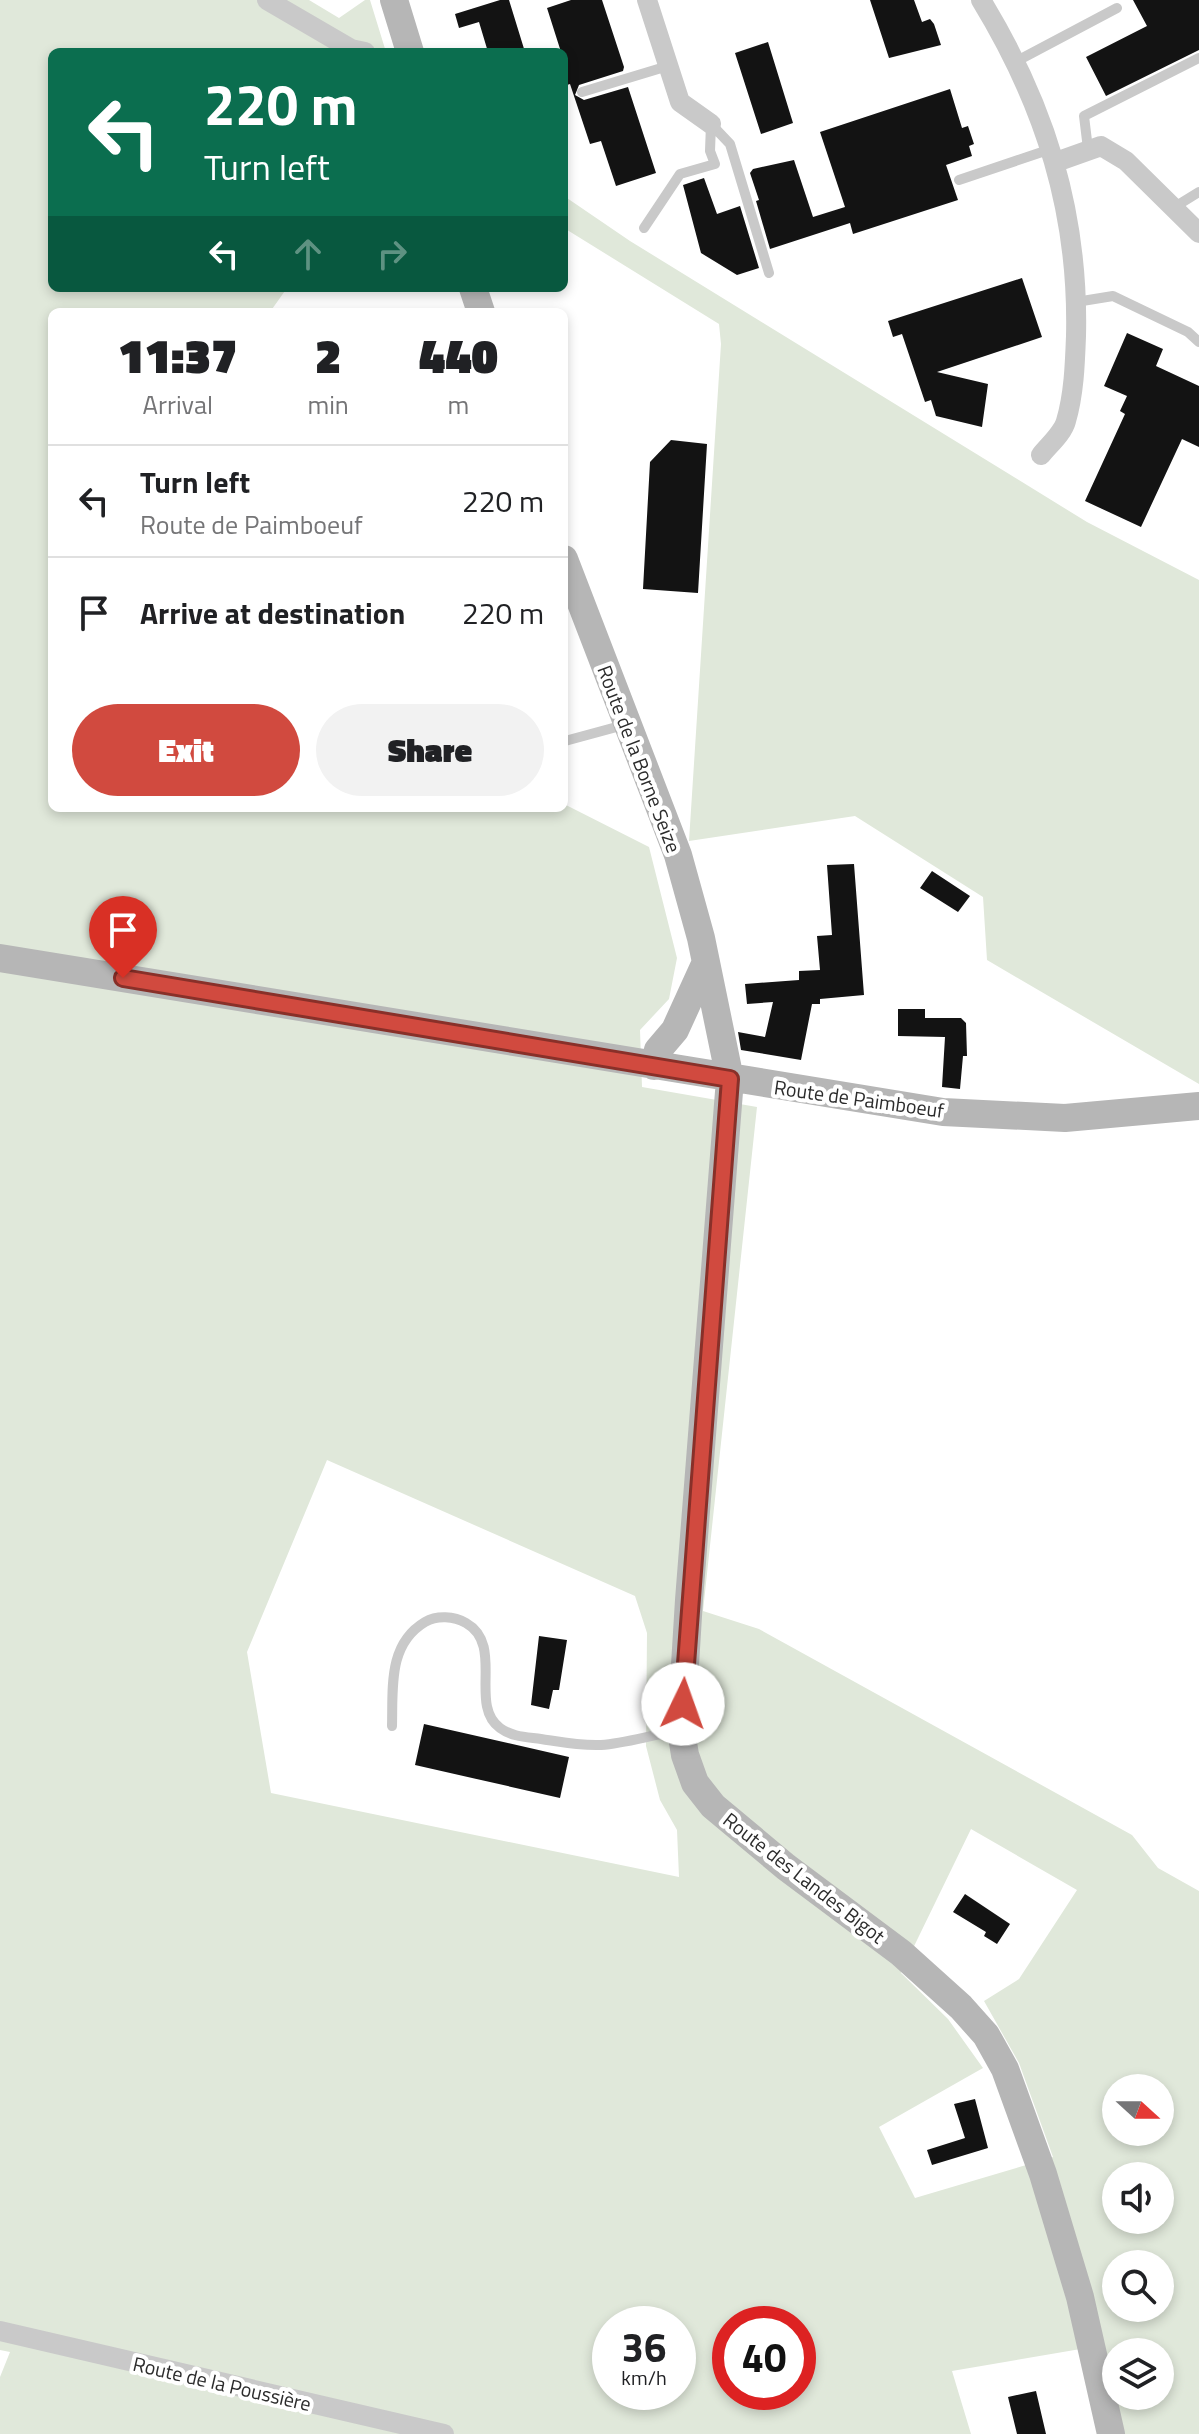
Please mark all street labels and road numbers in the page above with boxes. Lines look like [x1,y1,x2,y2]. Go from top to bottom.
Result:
street label: Route de la Borne Seize [589,661,689,857]
street label: Route de Paimboeuf [772,1071,946,1126]
street label: Route des Landes Bigot [717,1804,892,1951]
street label: Route de la Poussière [130,2348,314,2419]

